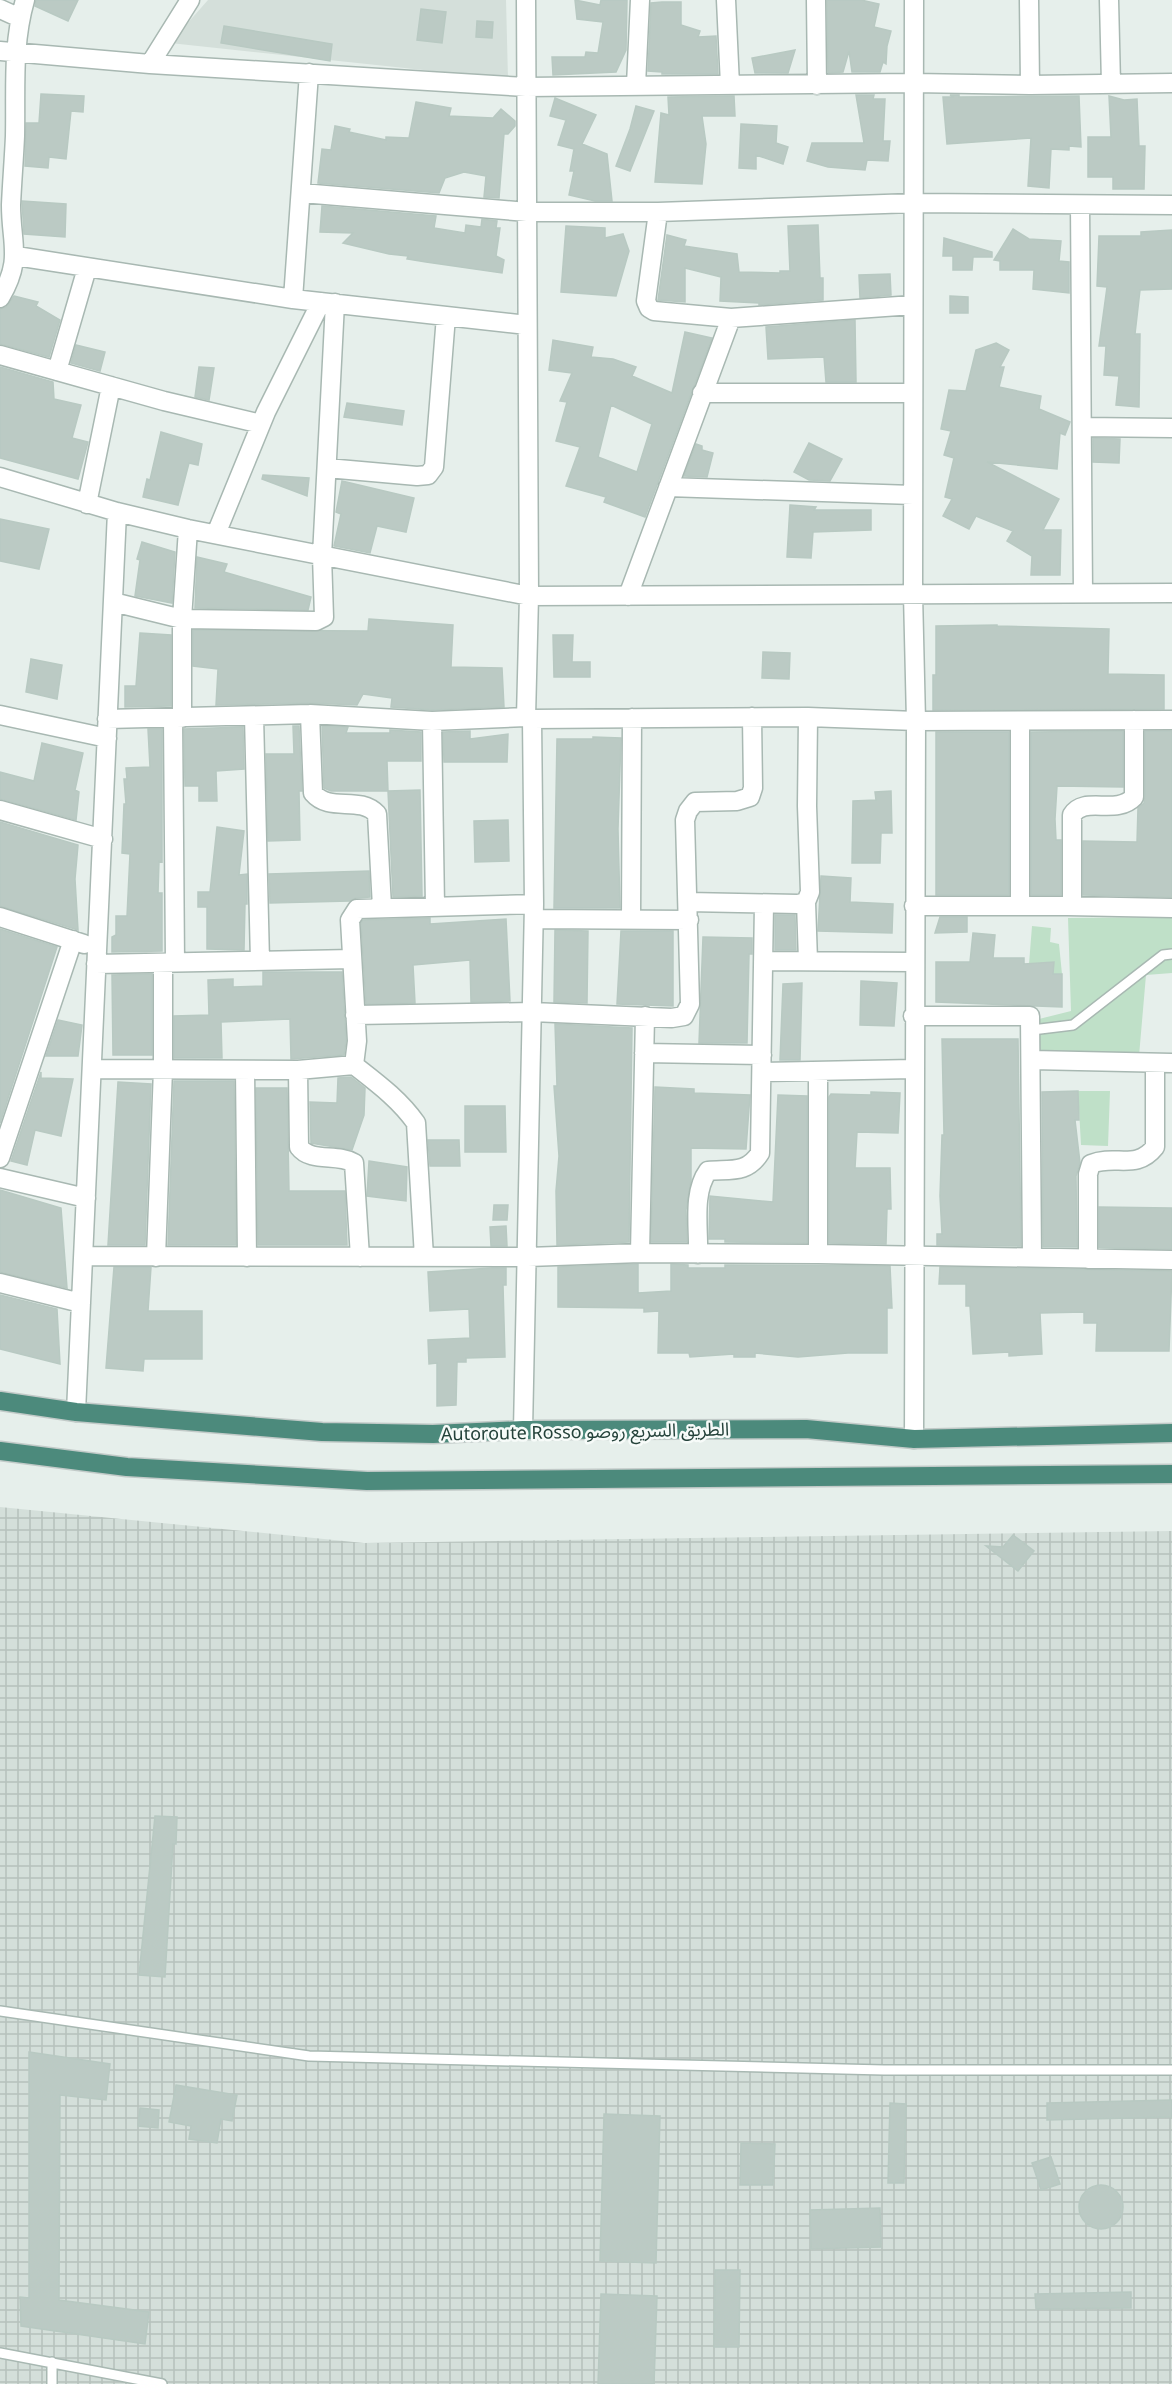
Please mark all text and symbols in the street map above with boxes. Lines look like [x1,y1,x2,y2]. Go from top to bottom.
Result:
street label: Autoroute Rosso الطريق السريع روصو [441,1416,729,1449]

